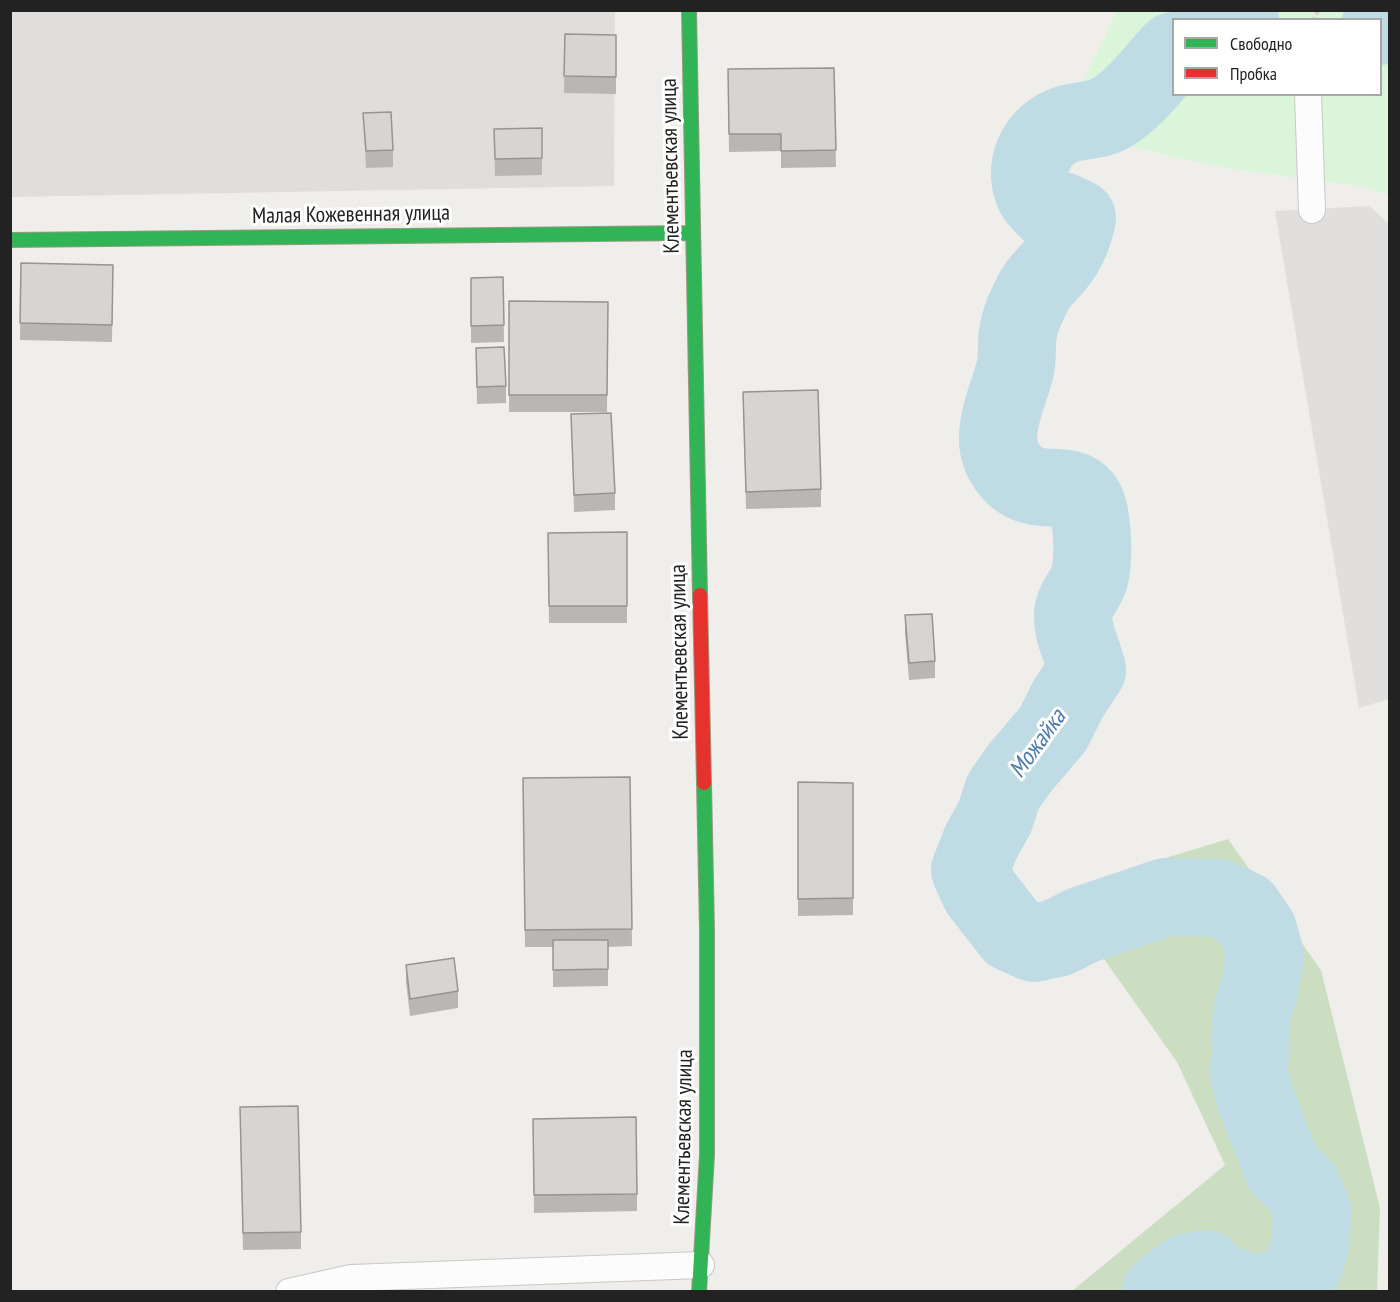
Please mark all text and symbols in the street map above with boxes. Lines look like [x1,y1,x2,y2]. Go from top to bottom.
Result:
legend [1172,18,1382,96]
text: Свободно [1230,32,1292,55]
text: Пробка [1230,62,1277,85]
street label: Клементьевская улица [656,78,686,254]
street label: Малая Кожевенная улица [252,200,450,230]
street label: Клементьевская улица [665,564,695,740]
water label: Можайка [1004,704,1072,784]
street label: Клементьевская улица [669,1049,699,1225]

